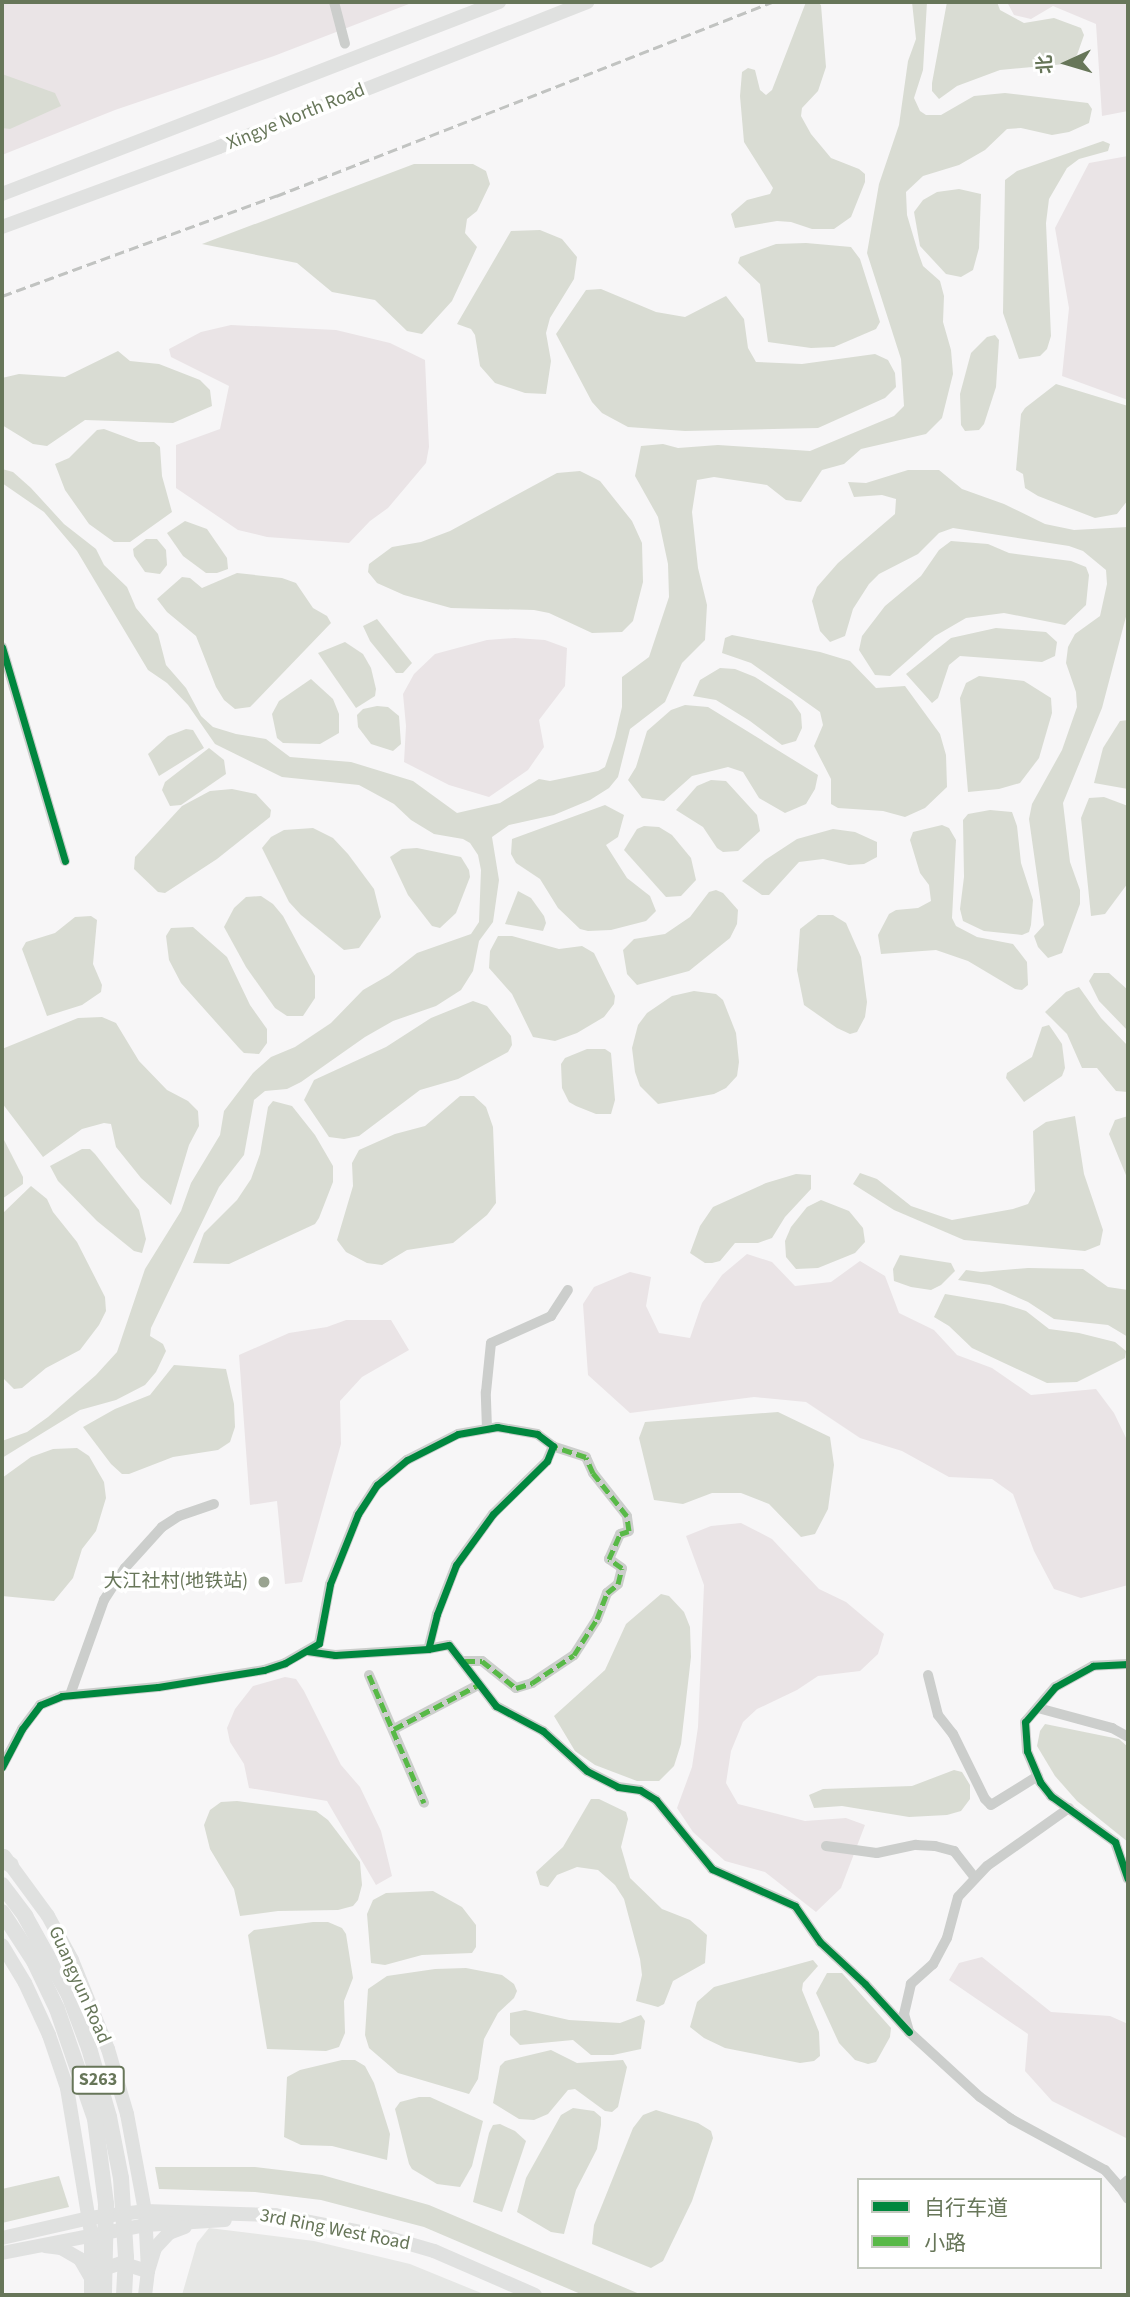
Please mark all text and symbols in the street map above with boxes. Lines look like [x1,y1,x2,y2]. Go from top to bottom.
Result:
north arrow [1032,28,1102,98]
text: 北 [1031,54,1060,75]
street label: Xingye North Road [223,79,369,155]
place label: 大江社村(地铁站) [103,1571,248,1593]
marker: 大江社村(地铁站) [254,1572,274,1592]
street label: Guangyun Road [43,1923,115,2047]
road number: S263 [70,2066,126,2094]
legend [857,2178,1102,2269]
text: 自行车道 [924,2193,1008,2223]
street label: 3rd Ring West Road [258,2204,412,2256]
text: 小路 [924,2228,966,2258]

